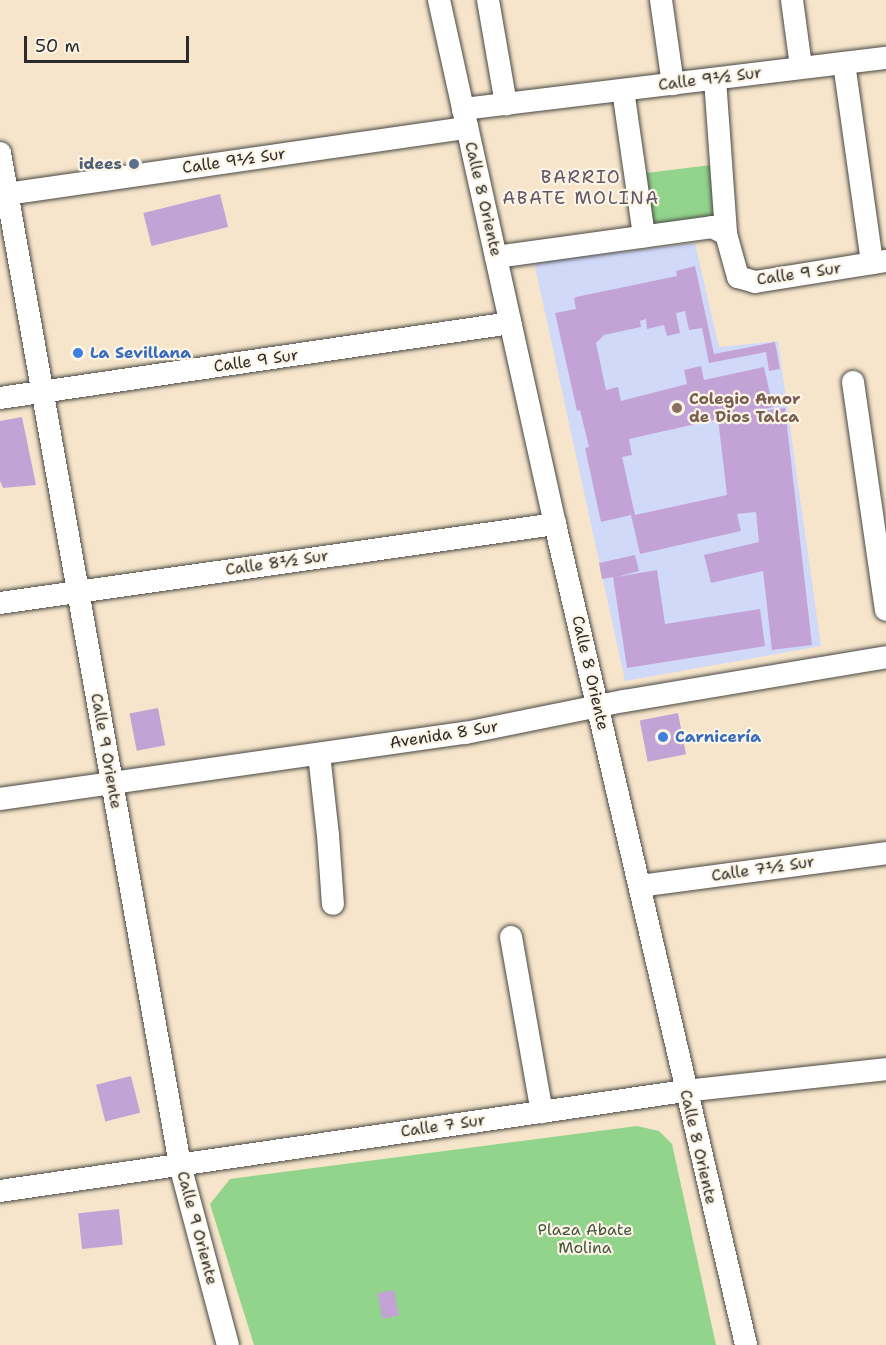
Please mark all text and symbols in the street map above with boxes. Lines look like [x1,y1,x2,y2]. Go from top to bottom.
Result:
scale bar [27,24,192,62]
text: 50 m [35,34,80,58]
street label: Calle 9½ Sur [657,63,763,95]
street label: Calle 8 Oriente [460,140,506,258]
street label: Calle 9½ Sur [181,144,287,178]
place label: idees [79,154,122,174]
marker: idees [127,157,141,171]
district label: BARRIO ABATE MOLINA [502,167,660,210]
street label: Calle 9 Sur [755,259,843,289]
place label: La Sevillana [90,343,191,363]
marker: La Sevillana [71,346,85,360]
street label: Calle 9 Sur [212,346,300,376]
place label: Colegio Amor de Dios Talca [689,389,801,427]
marker: Colegio Amor de Dios Talca [670,401,684,415]
street label: Calle 8½ Sur [224,546,330,580]
street label: Calle 8 Oriente [567,614,613,732]
street label: Calle 9 Oriente [86,692,126,810]
street label: Avenida 8 Sur [388,717,500,753]
place label: Carnicería [675,727,761,747]
marker: Carnicería [656,730,670,744]
street label: Calle 7½ Sur [710,852,816,886]
street label: Calle 8 Oriente [675,1088,721,1206]
street label: Calle 7 Sur [399,1111,487,1141]
street label: Calle 9 Oriente [173,1169,221,1287]
park label: Plaza Abate Molina [538,1220,632,1258]

